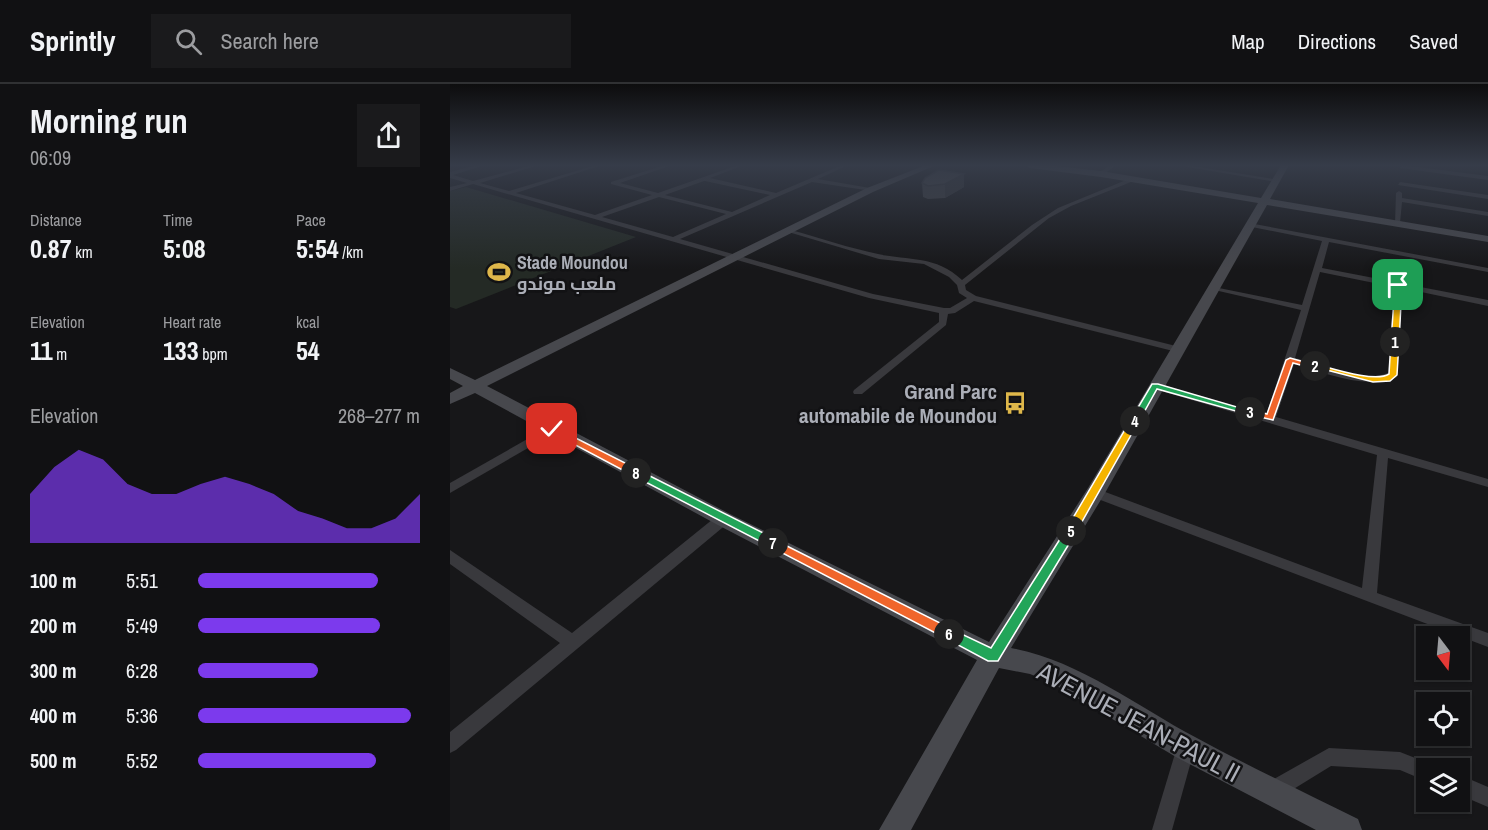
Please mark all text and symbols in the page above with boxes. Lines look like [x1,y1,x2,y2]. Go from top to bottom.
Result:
search box [151,14,571,68]
text: Sprintly [30,22,115,60]
icon: search [172,25,205,58]
text: Search here [220,26,319,56]
text: Map [1231,27,1265,56]
text: Directions [1298,27,1376,56]
text: Saved [1409,27,1458,56]
text: Morning run [30,99,188,143]
button: share [357,104,420,167]
text: 06:09 [30,144,71,171]
text: Distance [30,209,82,231]
text: Time [163,209,193,231]
text: Pace [296,209,326,231]
text: 0.87 [30,231,72,266]
text: 5:08 [163,231,206,266]
text: 5:54 [296,231,339,266]
text: km [72,241,93,263]
text: /km [339,241,363,263]
place label: Stade Moundou ملعب موندو [517,250,628,296]
sports icon: Stade Moundou ملعب موندو [486,259,512,285]
pin [1372,259,1423,310]
icon: arrive [1381,268,1414,301]
text: Elevation [30,311,85,333]
text: Heart rate [163,311,221,333]
text: kcal [296,311,319,333]
pin: 1 [1380,327,1410,357]
text: 1 [1391,331,1399,353]
text: 11 [30,333,53,368]
text: 133 [163,333,199,368]
text: 54 [296,333,320,368]
text: m [53,343,67,365]
text: bpm [199,343,228,365]
pin: 2 [1300,351,1330,381]
text: 2 [1311,355,1319,377]
place label: Grand Parc automabile de Moundou [799,377,997,430]
bus stop icon: Grand Parc automabile de Moundou [1002,390,1028,416]
pin: 3 [1235,397,1265,427]
text: 3 [1246,401,1254,423]
text: Elevation [30,402,98,429]
text: 268–277 m [338,402,420,429]
pin [526,403,577,454]
pin: 4 [1120,406,1150,436]
text: 4 [1131,410,1139,432]
icon: check [535,412,568,445]
pin: 8 [621,458,651,488]
text: 8 [632,462,640,484]
pin: 5 [1056,516,1086,546]
text: 5 [1067,520,1075,542]
pin: 7 [758,528,788,558]
text: 7 [769,532,777,554]
text: 100 m [30,567,77,594]
text: 5:51 [126,567,158,594]
text: 200 m [30,612,77,639]
text: 5:49 [126,612,158,639]
pin: 6 [934,619,964,649]
text: 6 [945,623,953,645]
north arrow [1416,626,1470,680]
map controls [1416,626,1470,812]
street label: AVENUE JEAN-PAUL II [1031,653,1246,790]
text: 300 m [30,657,77,684]
text: 6:28 [126,657,158,684]
button: locate [1416,692,1470,746]
text: 400 m [30,702,77,729]
text: 5:36 [126,702,158,729]
text: 500 m [30,747,77,774]
text: 5:52 [126,747,158,774]
button: layers [1416,758,1470,812]

